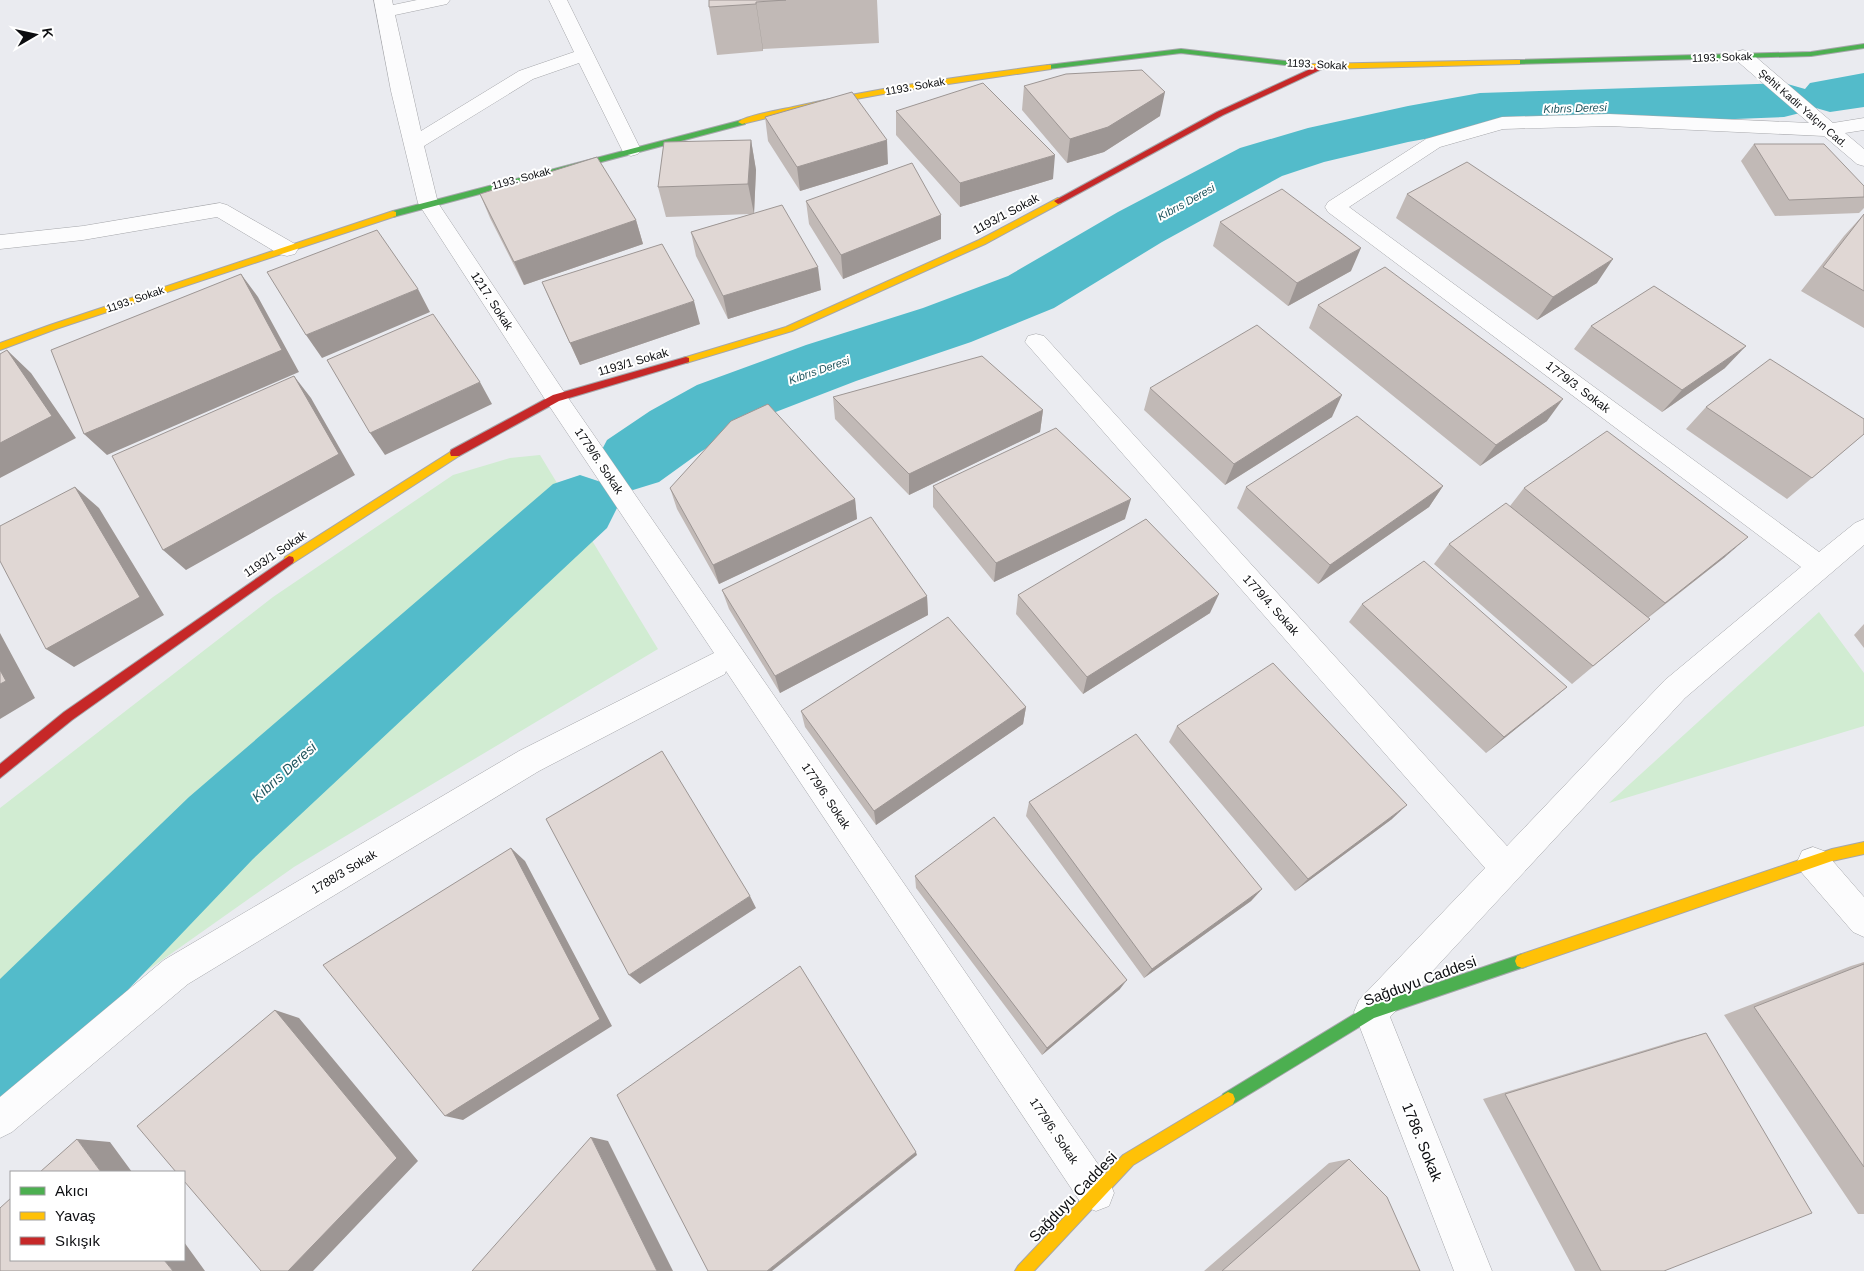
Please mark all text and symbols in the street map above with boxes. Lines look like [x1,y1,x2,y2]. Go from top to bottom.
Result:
north arrow [10,10,60,60]
text: K [39,27,57,39]
street label: 1193. Sokak [1692,50,1753,64]
street label: 1193. Sokak [1287,56,1348,72]
street label: Şehit Kadir Yalçın Cad. [1757,66,1849,150]
street label: 1193. Sokak [884,75,946,97]
water label: Kıbrıs Deresi [1543,101,1608,115]
street label: 1193. Sokak [490,164,552,192]
water label: Kıbrıs Deresi [1155,181,1217,223]
street label: 1193/1 Sokak [971,190,1042,237]
street label: 1217. Sokak [468,269,517,334]
street label: 1193. Sokak [105,283,166,314]
street label: 1193/1 Sokak [596,345,671,379]
water label: Kıbrıs Deresi [787,354,852,386]
street label: 1779/3. Sokak [1543,358,1614,416]
street label: 1779/6. Sokak [572,425,627,498]
street label: 1193/1 Sokak [241,527,310,580]
street label: 1779/4. Sokak [1240,572,1303,639]
water label: Kıbrıs Deresi [249,738,320,805]
street label: 1779/6. Sokak [799,760,854,833]
street label: 1788/3 Sokak [309,847,380,897]
street label: Sağduyu Caddesi [1361,952,1478,1009]
street label: 1779/6. Sokak [1027,1095,1082,1168]
street label: 1786. Sokak [1399,1100,1446,1184]
street label: Sağduyu Caddesi [1025,1148,1120,1245]
legend [10,1171,185,1261]
text: Akıcı [55,1182,88,1199]
text: Yavaş [55,1207,96,1224]
text: Sıkışık [55,1232,101,1249]

